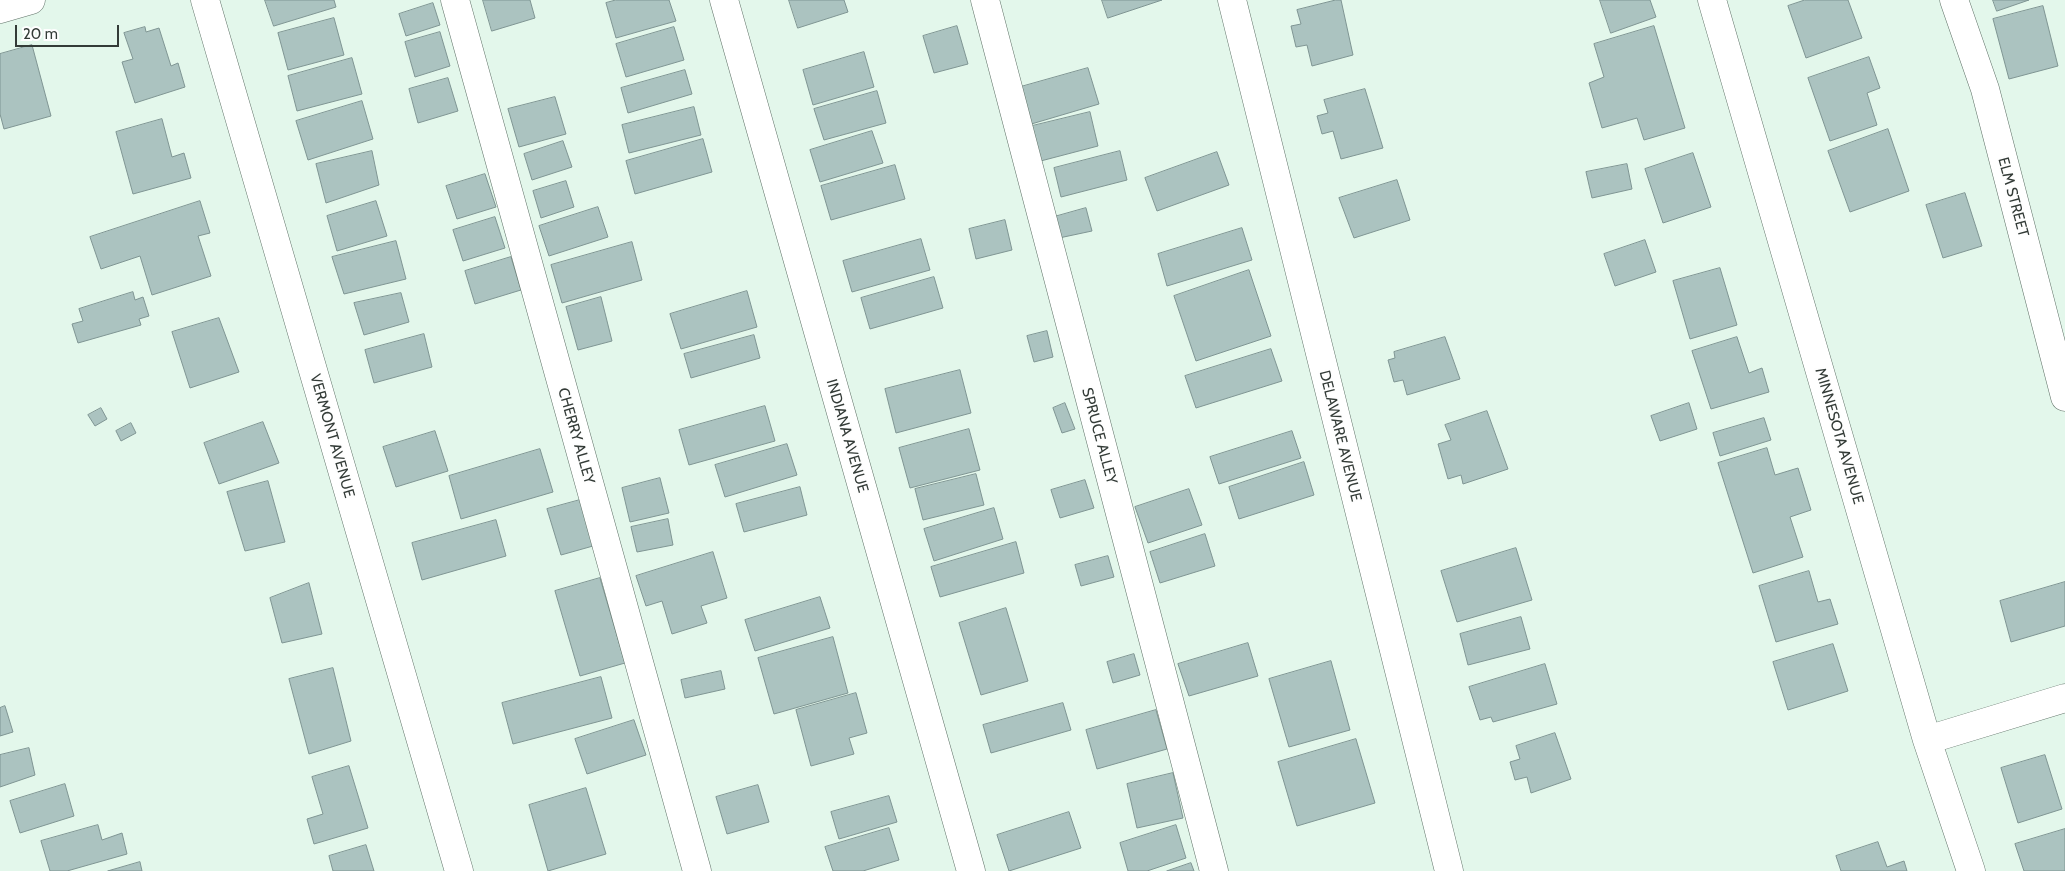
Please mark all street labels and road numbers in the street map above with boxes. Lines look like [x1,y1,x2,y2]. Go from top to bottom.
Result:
street label: ELM STREET [1994,155,2032,239]
street label: MINNESOTA AVENUE [1811,366,1867,506]
street label: DELAWARE AVENUE [1315,368,1365,504]
street label: VERMONT AVENUE [306,372,358,500]
street label: INDIANA AVENUE [822,377,872,495]
street label: CHERRY ALLEY [554,386,598,486]
street label: SPRUCE ALLEY [1077,386,1121,486]

